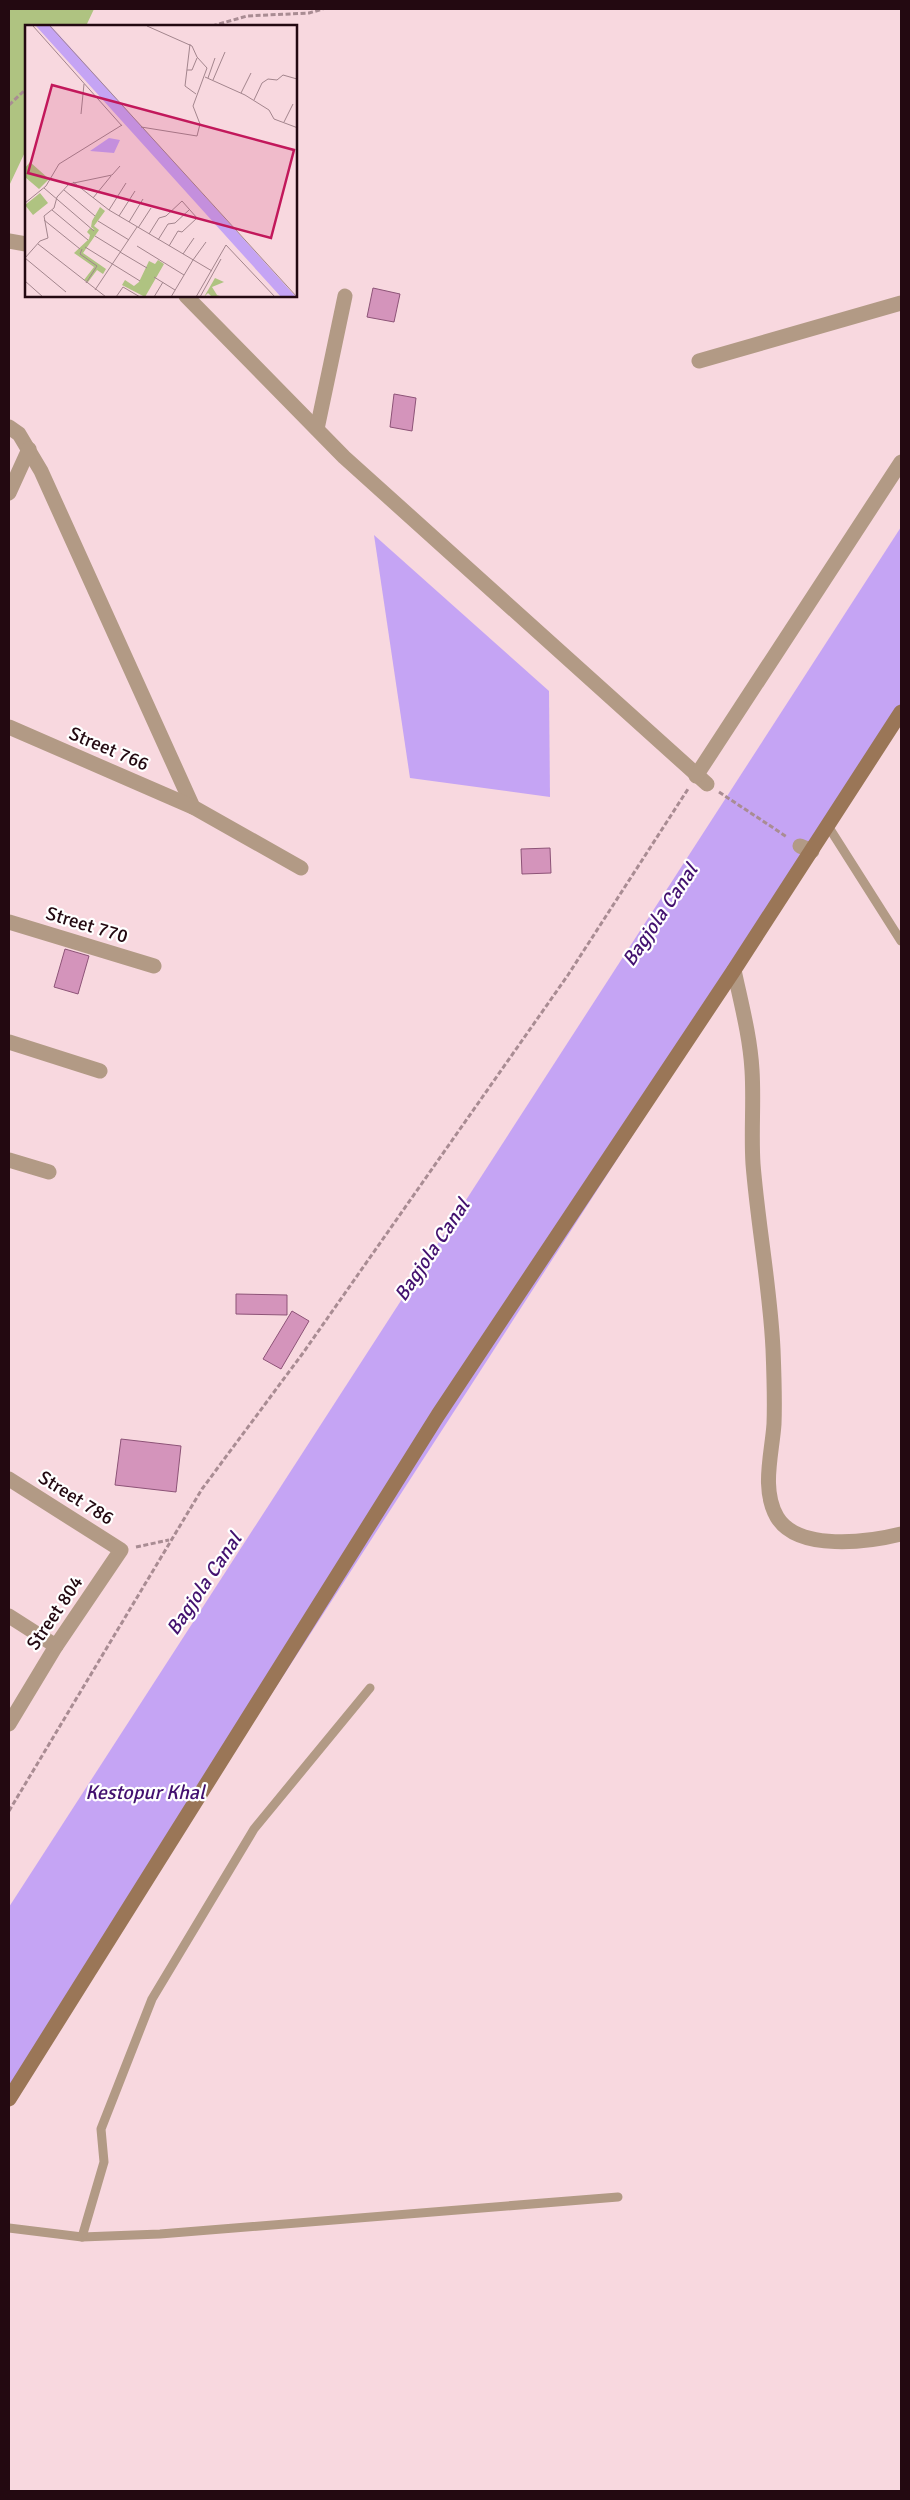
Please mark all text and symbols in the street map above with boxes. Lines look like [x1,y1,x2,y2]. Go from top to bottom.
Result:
inset map [25,25,298,298]
street label: Street 766 [65,721,153,777]
water label: Bagjola Canal [617,857,705,971]
street label: Street 770 [43,901,131,949]
water label: Bagjola Canal [389,1192,477,1306]
street label: Street 786 [34,1465,118,1531]
water label: Bagjola Canal [161,1526,249,1640]
street label: Street 804 [21,1571,89,1655]
water label: Kestopur Khal [85,1780,207,1805]

